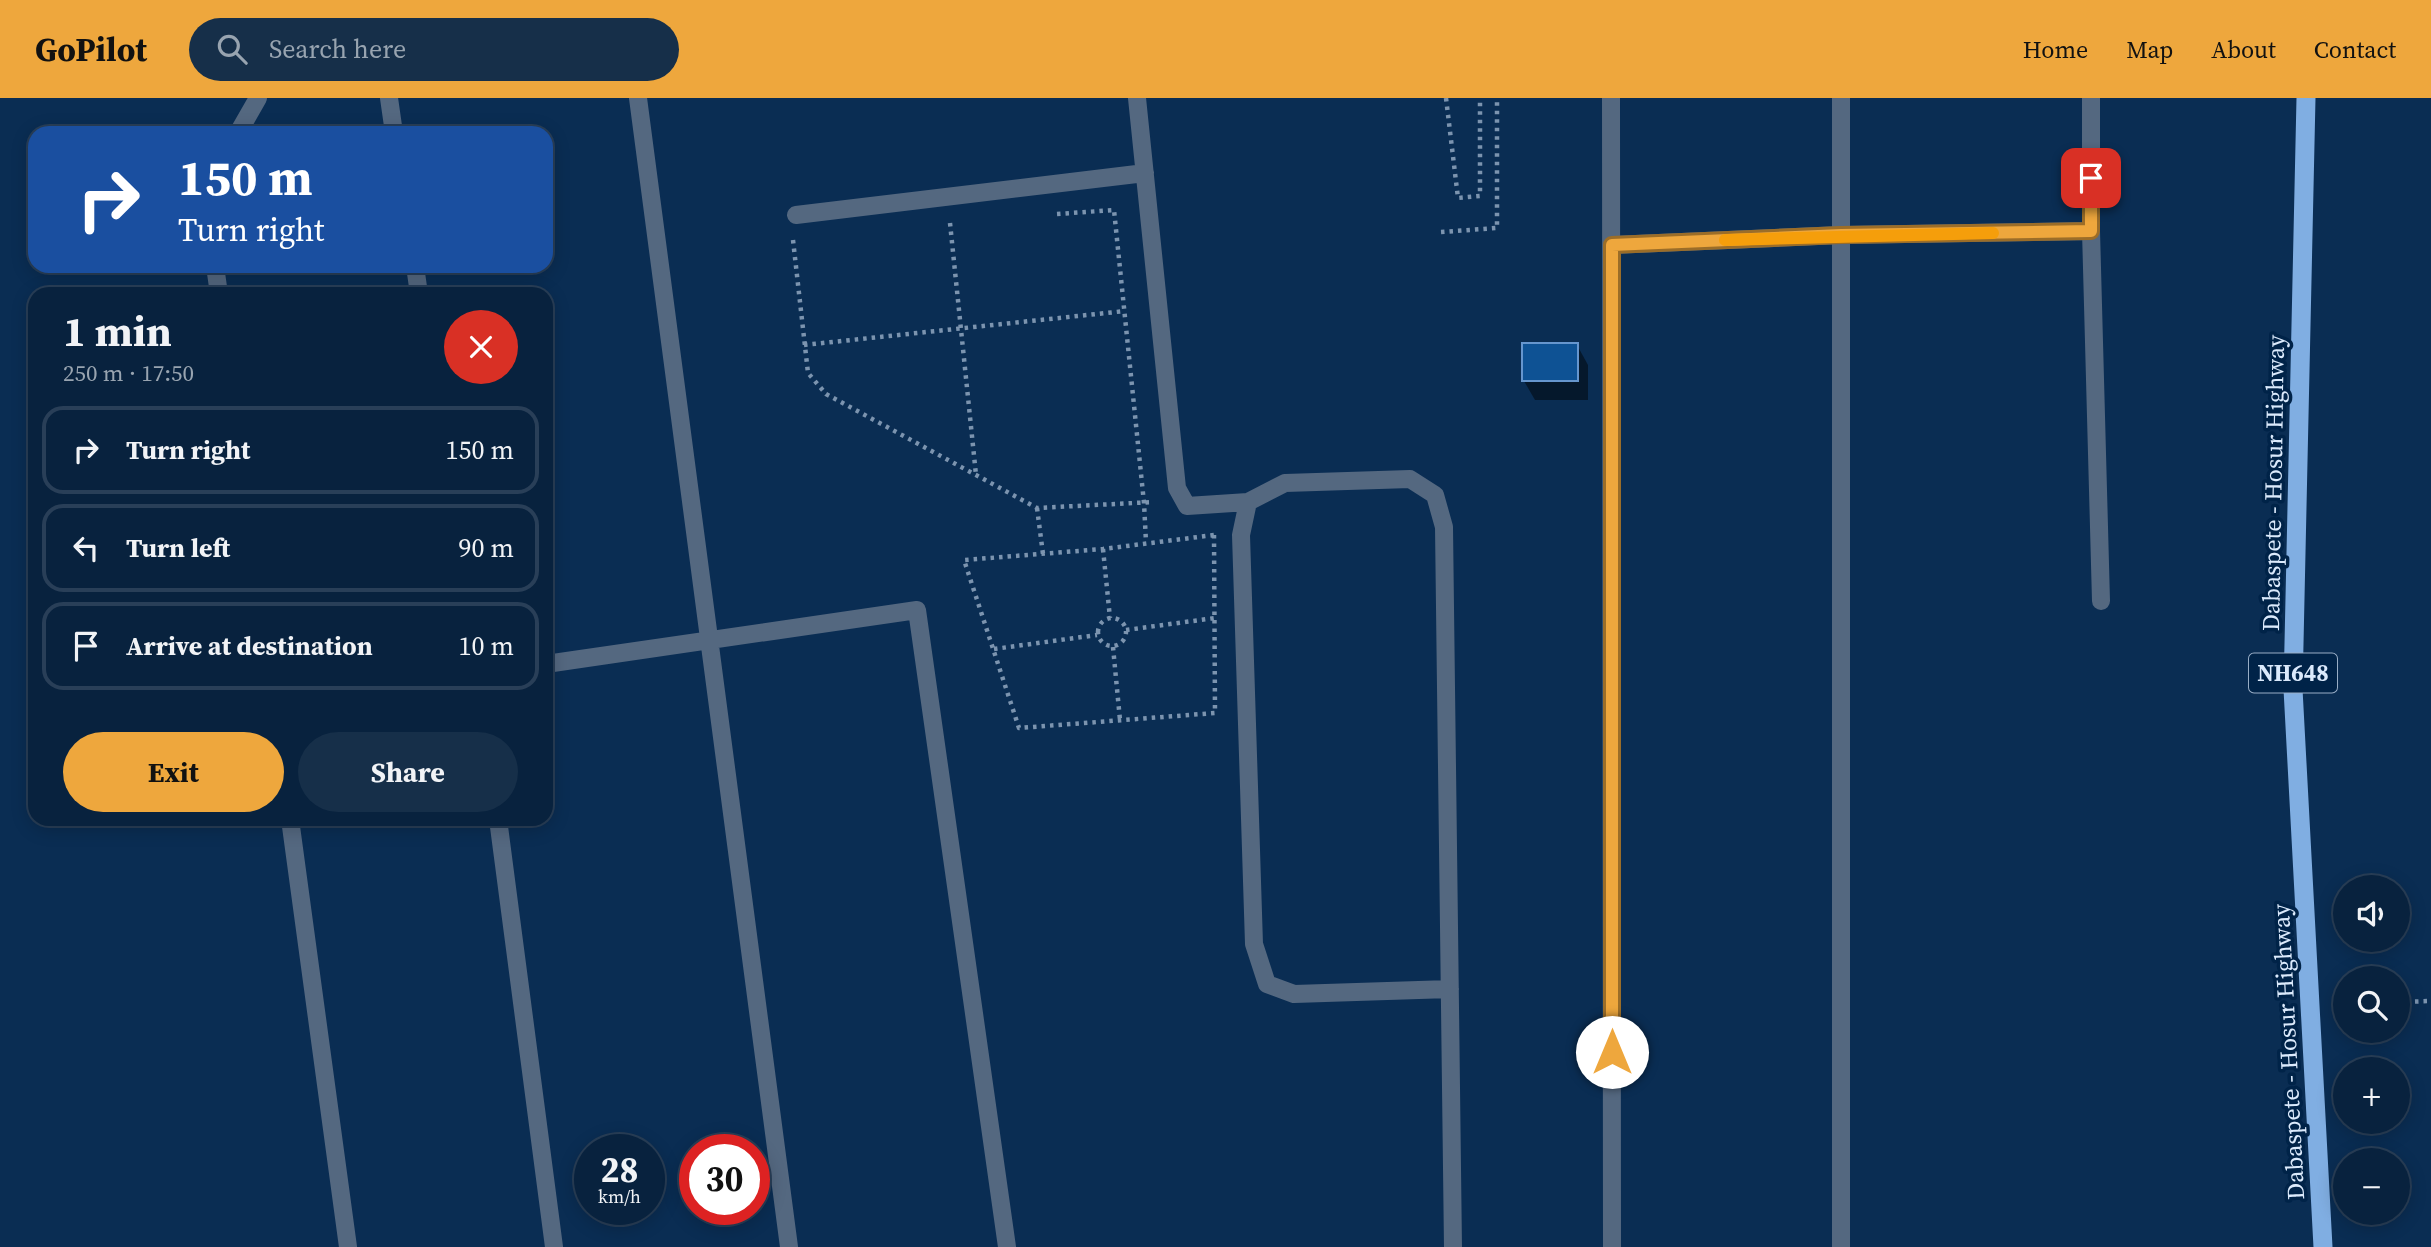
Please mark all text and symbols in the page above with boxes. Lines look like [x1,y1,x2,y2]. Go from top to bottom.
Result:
search box [189,18,679,81]
text: GoPilot [35,27,147,72]
icon: search [213,30,251,68]
text: Search here [269,31,406,67]
text: Home [2023,33,2088,66]
text: Map [2126,33,2173,66]
text: About [2211,33,2276,66]
text: Contact [2314,33,2396,66]
text: 150 m [178,144,313,211]
pin [2061,148,2121,208]
icon: right [63,154,154,245]
icon: arrive [2072,159,2110,197]
text: Turn right [178,208,324,252]
text: 1 min [63,302,172,360]
button: close [444,310,518,384]
street label: Dabaspete - Hosur Highway [2254,334,2292,631]
text: 250 m · 17:50 [63,357,194,389]
icon: right [67,431,105,469]
text: Turn right [126,432,250,468]
text: 150 m [446,432,514,468]
icon: left [67,529,105,567]
text: Turn left [126,530,230,566]
text: 90 m [459,530,514,566]
icon: arrive [67,627,105,665]
text: Arrive at destination [126,628,373,664]
text: 10 m [459,628,514,664]
road number: NH648 [2249,653,2337,692]
button: Exit [63,732,284,812]
button: Share [298,732,518,812]
map controls [2333,875,2410,1225]
button: sound [2333,875,2410,952]
street label: Dabaspete - Hosur Highway [2264,902,2312,1201]
button: search [2333,966,2410,1043]
position arrow [1575,1015,1649,1089]
button: + [2333,1057,2410,1134]
speed limit sign: 30 [679,1134,770,1225]
text: 28 [601,1146,638,1194]
button: − [2333,1148,2410,1225]
text: km/h [598,1184,641,1209]

